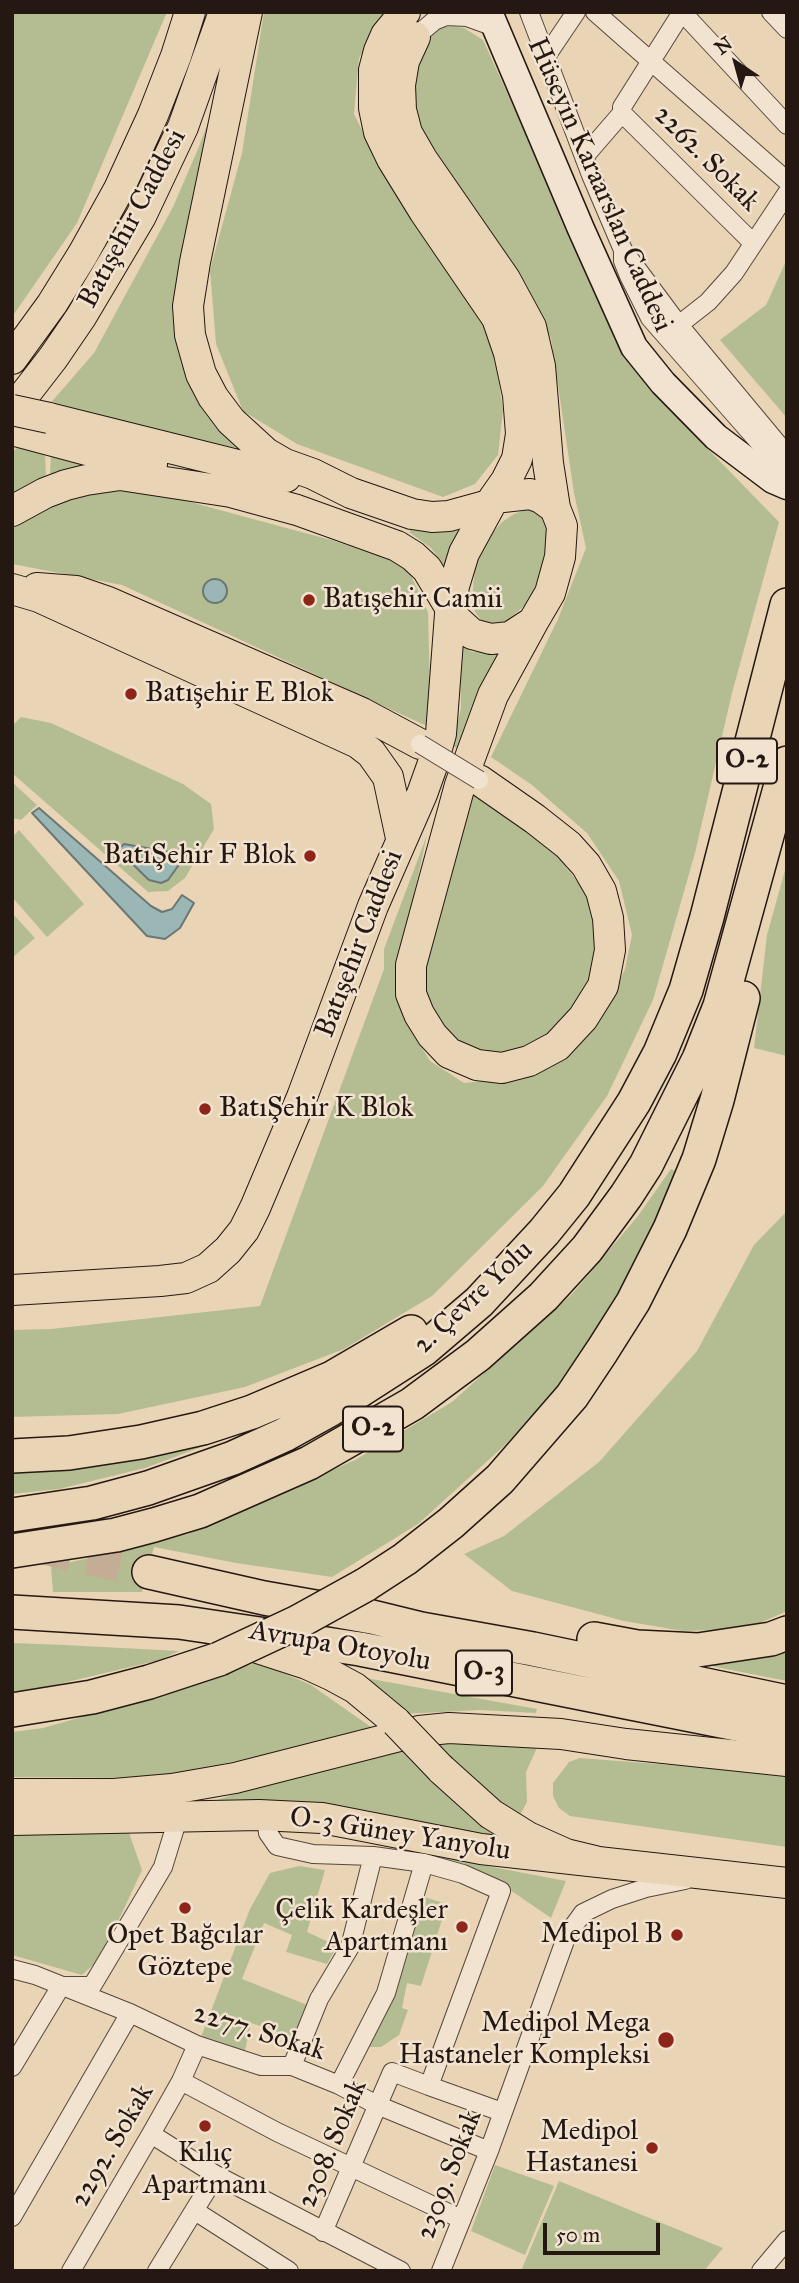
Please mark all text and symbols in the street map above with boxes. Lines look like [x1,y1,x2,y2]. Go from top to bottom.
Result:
north arrow [701,28,771,98]
text: N [710,32,737,60]
street label: Hüseyin Karaarslan Caddesi [519,33,679,337]
street label: 2262. Sokak [646,99,766,219]
street label: Batışehir Caddesi [72,124,194,314]
place label: Batışehir Camii [323,583,502,617]
marker: Batışehir Camii [301,592,317,608]
place label: Batışehir E Blok [145,677,334,711]
marker: Batışehir E Blok [123,686,139,702]
road number: O-2 [717,738,777,783]
place label: BatıŞehir F Blok [103,839,296,873]
street label: Batışehir Caddesi [309,845,411,1043]
marker: BatıŞehir F Blok [302,848,318,864]
place label: BatıŞehir K Blok [219,1092,413,1126]
marker: BatıŞehir K Blok [197,1101,213,1117]
street label: 2. Çevre Yolu [407,1234,541,1362]
road number: O-2 [343,1406,403,1452]
street label: Avrupa Otoyolu [247,1615,433,1679]
road number: O-3 [456,1650,512,1696]
street label: O-3 Güney Yanyolu [287,1801,513,1869]
place label: Çelik Kardeşler Apartmanı [275,1894,448,1960]
marker: Opet Bağcılar Göztepe [177,1900,193,1916]
place label: Medipol B [541,1918,663,1952]
place label: Opet Bağcılar Göztepe [107,1919,263,1985]
marker: Çelik Kardeşler Apartmanı [454,1919,470,1935]
marker: Medipol B [669,1927,685,1943]
street label: 2277. Sokak [189,1997,329,2069]
place label: Medipol Mega Hastaneler Kompleksi [398,2007,650,2073]
marker: Medipol Mega Hastaneler Kompleksi [656,2030,676,2050]
street label: 2308. Sokak [291,2075,375,2213]
street label: 2292. Sokak [64,2078,162,2214]
street label: 2309. Sokak [410,2105,490,2245]
place label: Medipol Hastanesi [525,2115,638,2181]
marker: Kılıç Apartmanı [197,2118,213,2134]
place label: Kılıç Apartmanı [143,2137,267,2203]
marker: Medipol Hastanesi [644,2140,660,2156]
scale bar [547,2210,664,2254]
text: 50 m [556,2222,600,2248]

